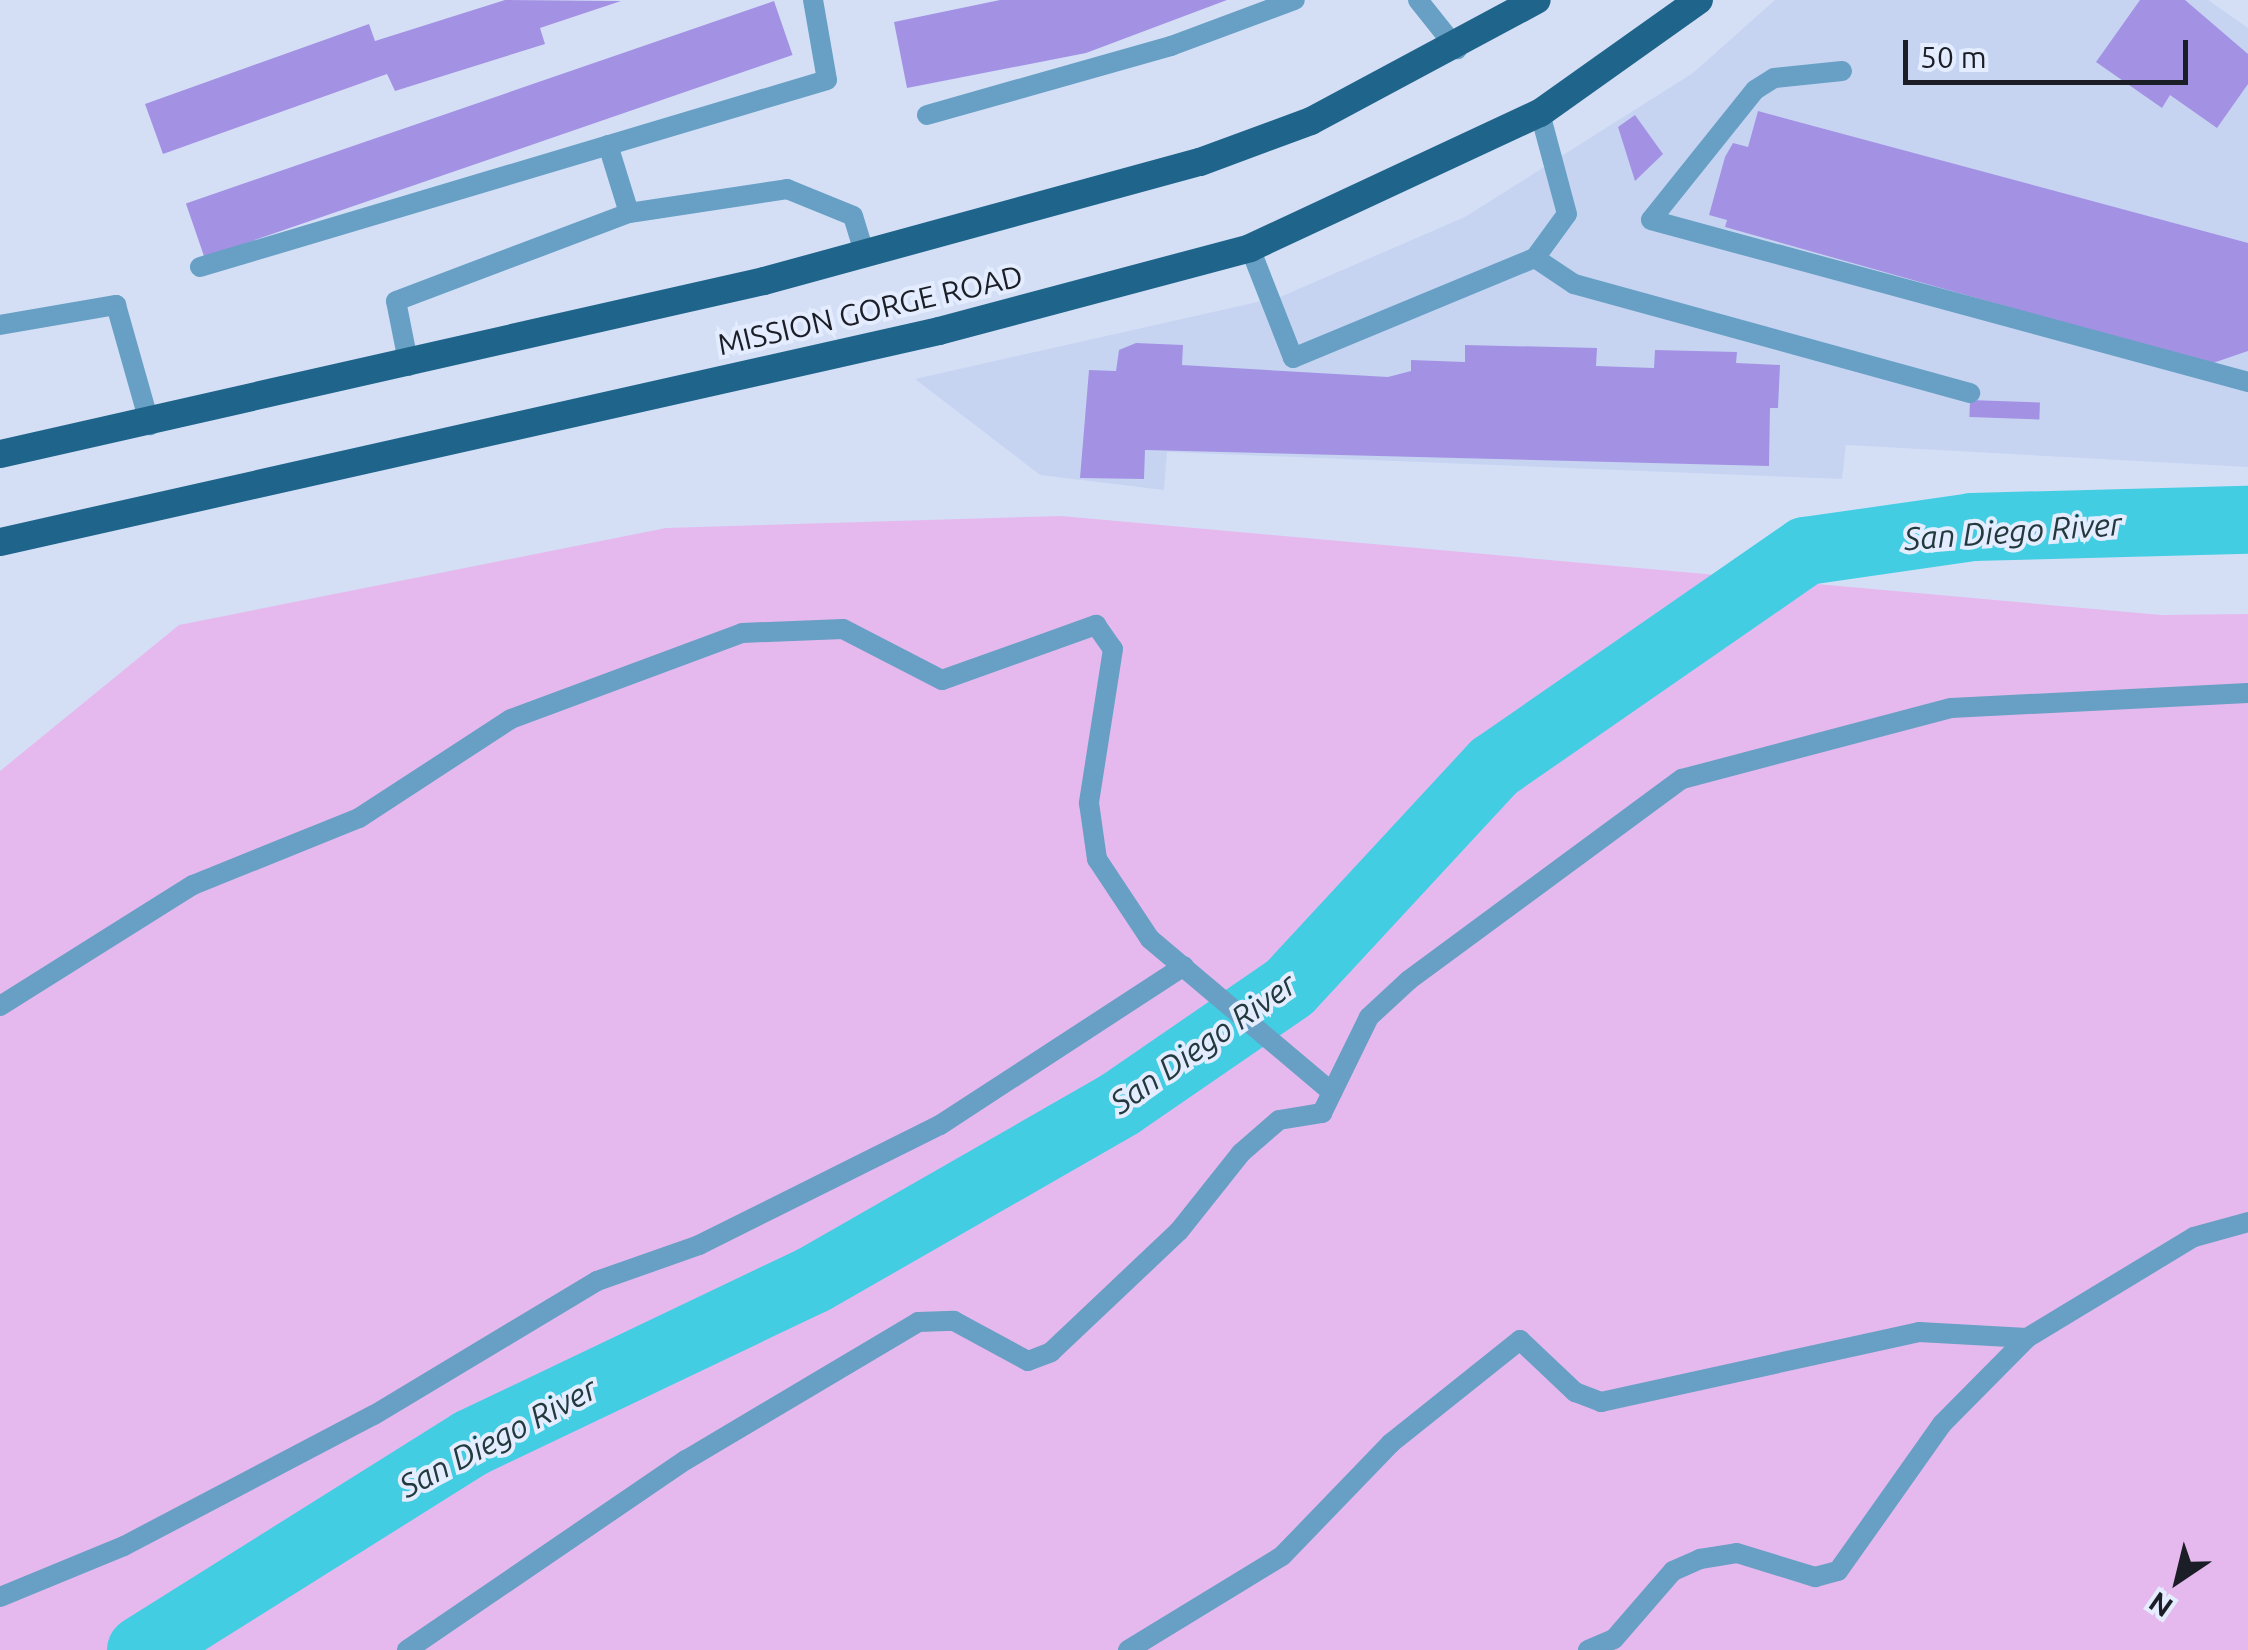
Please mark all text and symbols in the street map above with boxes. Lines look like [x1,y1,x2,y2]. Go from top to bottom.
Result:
scale bar [1908,20,2193,82]
text: 50 m [1920,40,1987,74]
street label: MISSION GORGE ROAD [714,257,1026,363]
water label: San Diego River [1903,504,2123,558]
water label: San Diego River [1103,965,1303,1121]
water label: San Diego River [393,1369,603,1505]
north arrow [2128,1530,2228,1630]
text: N [2143,1586,2178,1624]

